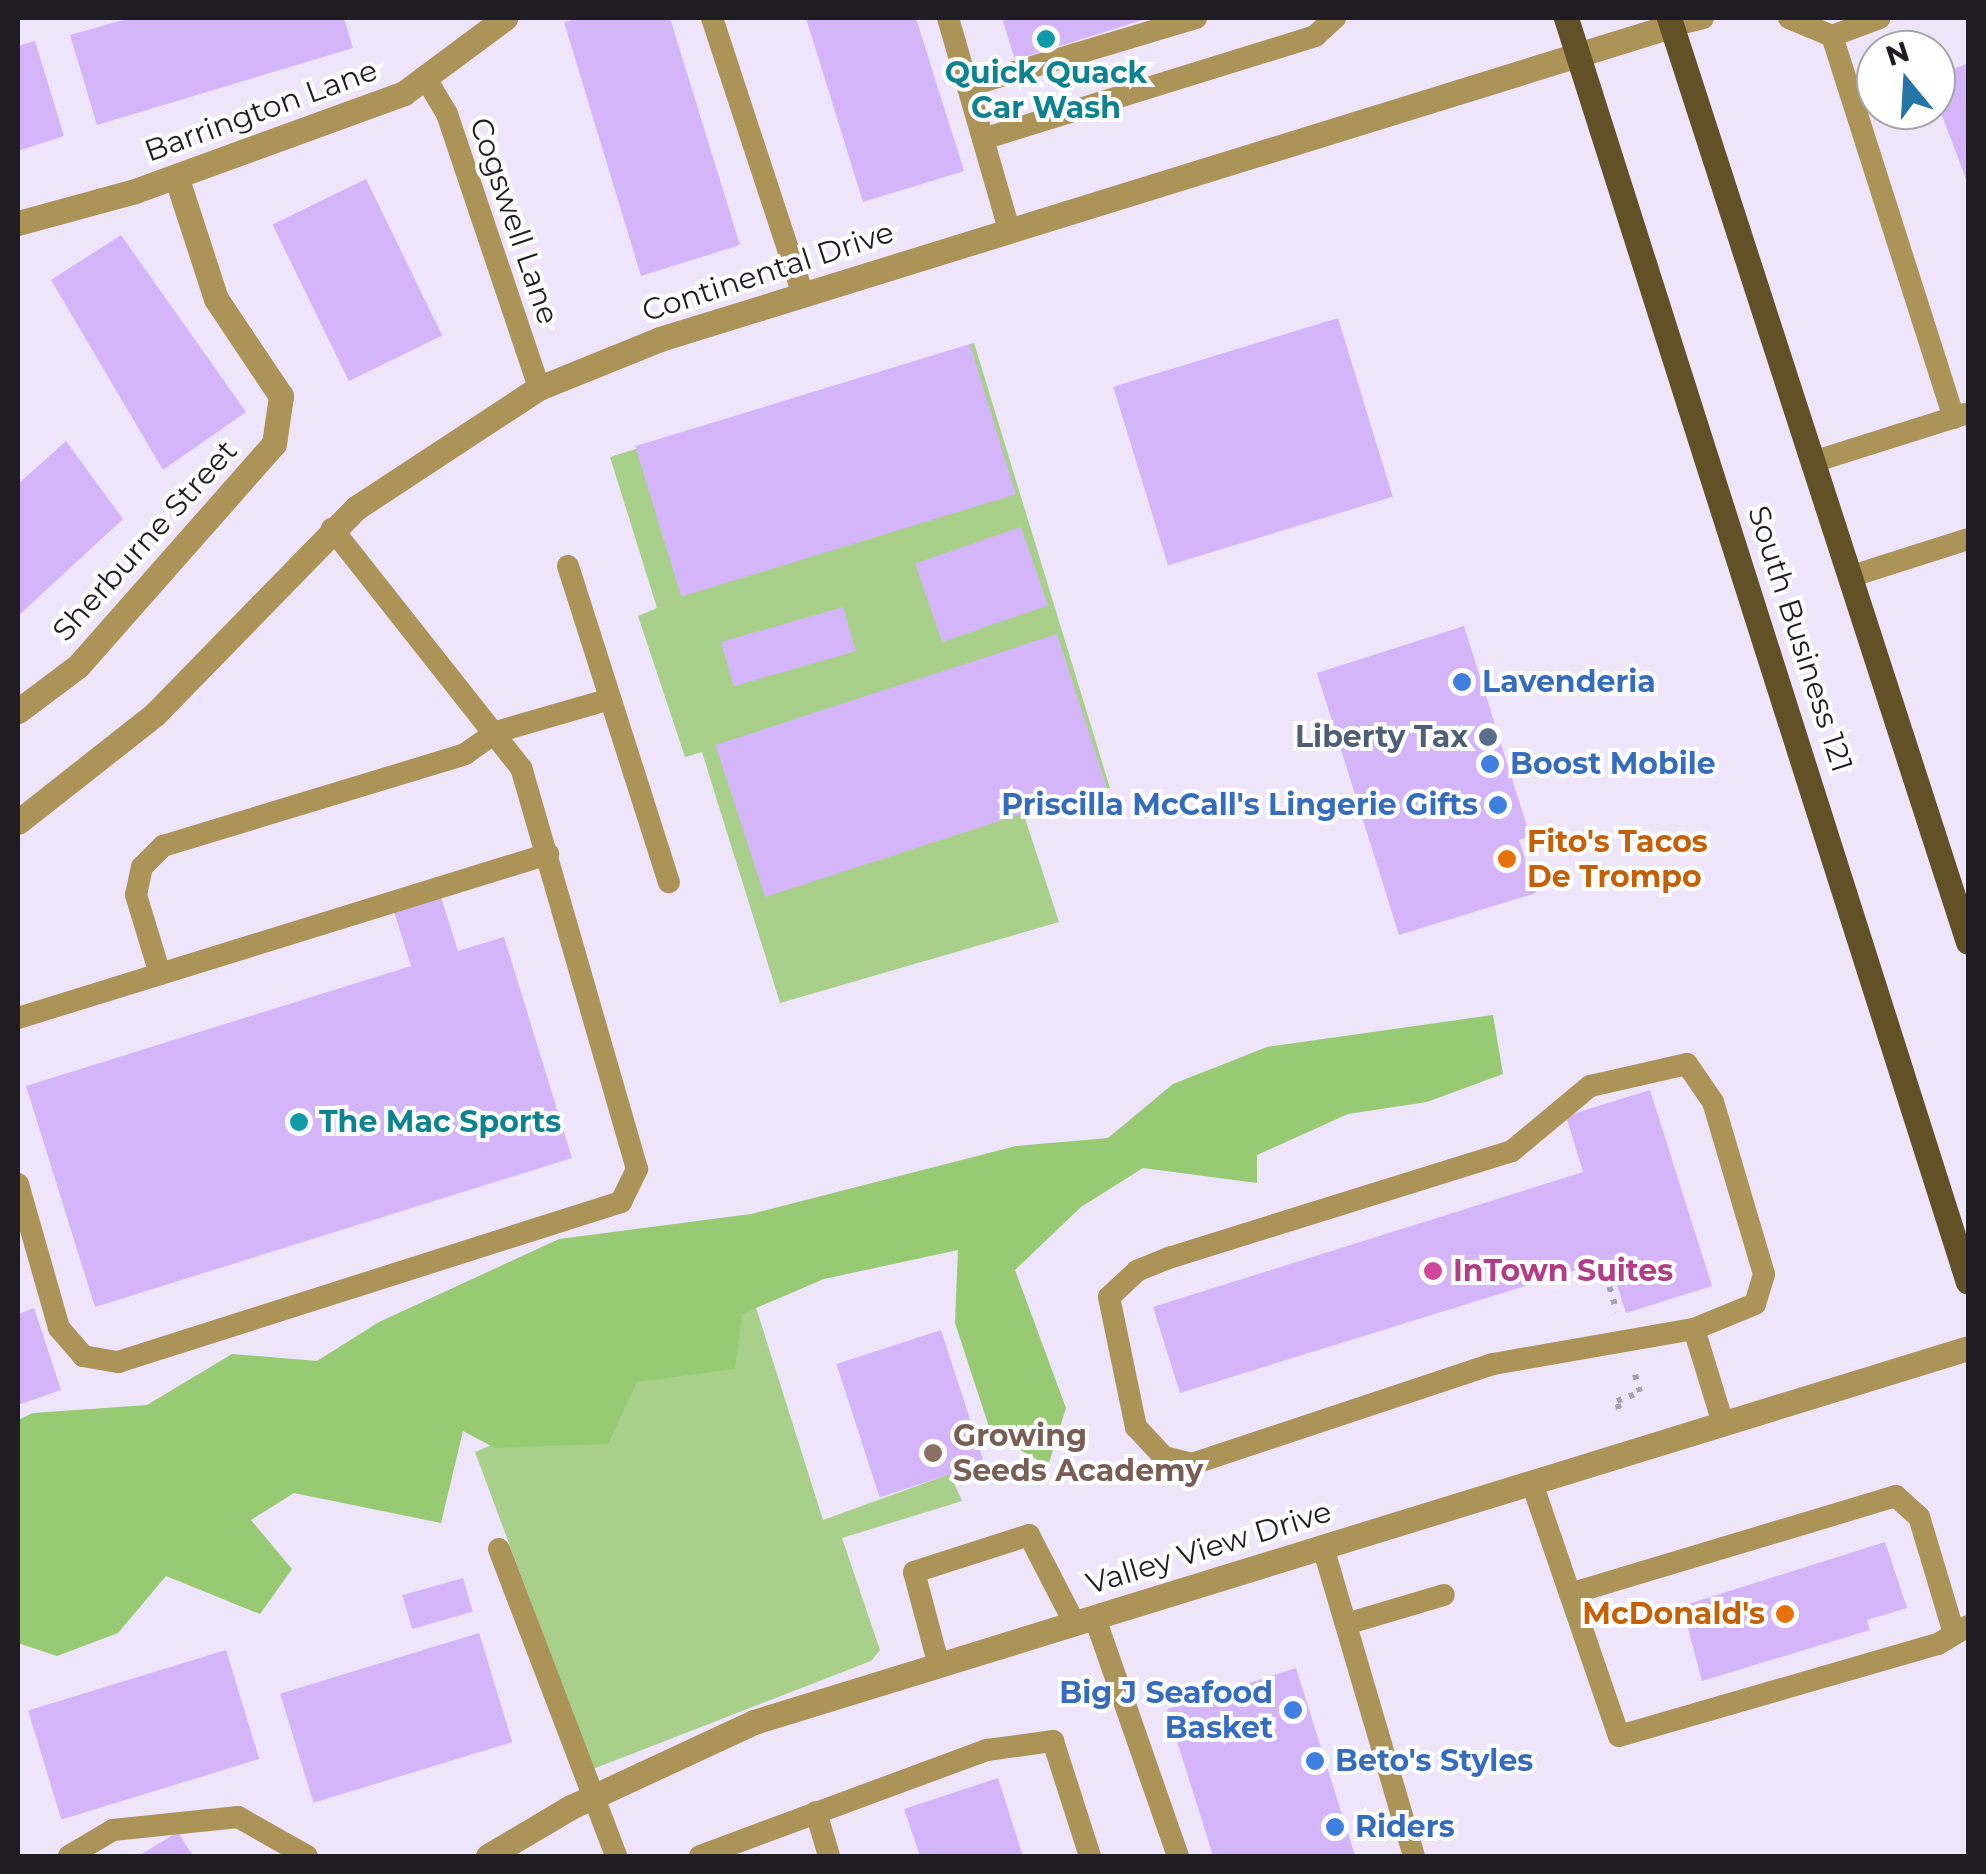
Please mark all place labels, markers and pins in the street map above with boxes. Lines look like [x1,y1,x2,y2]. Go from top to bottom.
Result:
marker: Quick Quack Car Wash [1035,28,1057,50]
place label: Quick Quack Car Wash [945,55,1147,126]
place label: Lavenderia [1482,664,1656,700]
marker: Lavenderia [1451,671,1473,693]
place label: Liberty Tax [1295,719,1468,755]
marker: Liberty Tax [1477,726,1499,748]
place label: Boost Mobile [1510,746,1716,782]
marker: Boost Mobile [1479,753,1501,775]
place label: Priscilla McCall's Lingerie Gifts [1001,787,1478,823]
marker: Priscilla McCall's Lingerie Gifts [1487,794,1509,816]
place label: Fito's Tacos De Trompo [1527,824,1708,894]
marker: Fito's Tacos De Trompo [1496,848,1518,870]
place label: The Mac Sports [319,1104,561,1140]
marker: The Mac Sports [288,1111,310,1133]
place label: InTown Suites [1453,1253,1673,1289]
marker: InTown Suites [1422,1260,1444,1282]
place label: Growing Seeds Academy [953,1418,1203,1488]
marker: Growing Seeds Academy [922,1442,944,1464]
place label: McDonald's [1582,1596,1765,1632]
marker: McDonald's [1774,1603,1796,1625]
place label: Big J Seafood Basket [1059,1675,1273,1746]
marker: Big J Seafood Basket [1282,1699,1304,1721]
place label: Beto's Styles [1335,1743,1533,1779]
marker: Beto's Styles [1304,1750,1326,1772]
place label: Riders [1355,1809,1455,1845]
marker: Riders [1324,1816,1346,1838]

